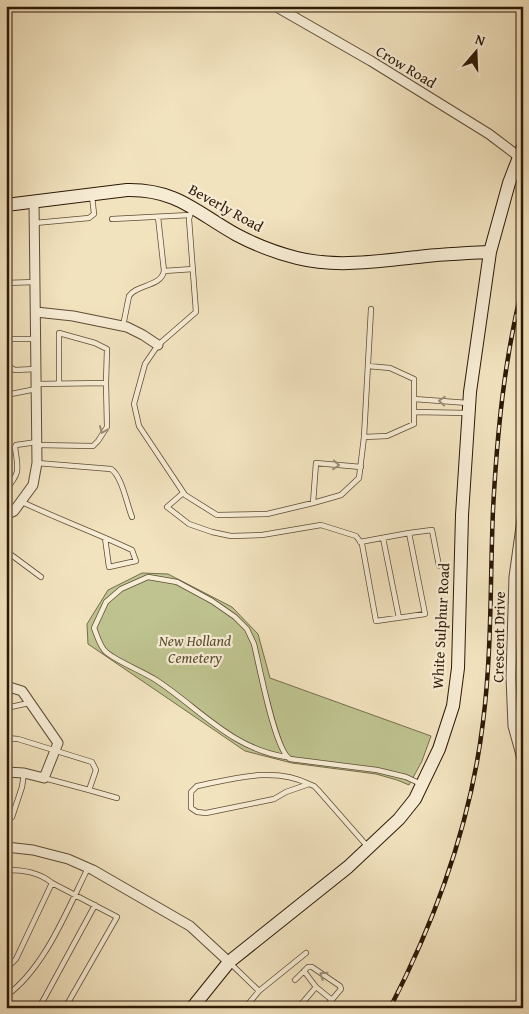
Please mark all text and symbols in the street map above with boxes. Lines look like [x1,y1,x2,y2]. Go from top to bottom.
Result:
north arrow [452,28,502,78]
text: N [473,29,489,51]
street label: Crow Road [372,40,440,93]
street label: Beverly Road [185,178,267,237]
one-way arrow [437,396,445,407]
one-way arrow [100,425,110,434]
one-way arrow [332,459,340,470]
street label: White Sulphur Road [427,562,454,690]
street label: Crescent Drive [487,591,510,683]
park label: New Holland Cemetery [159,630,231,668]
one-way arrow [320,972,329,981]

